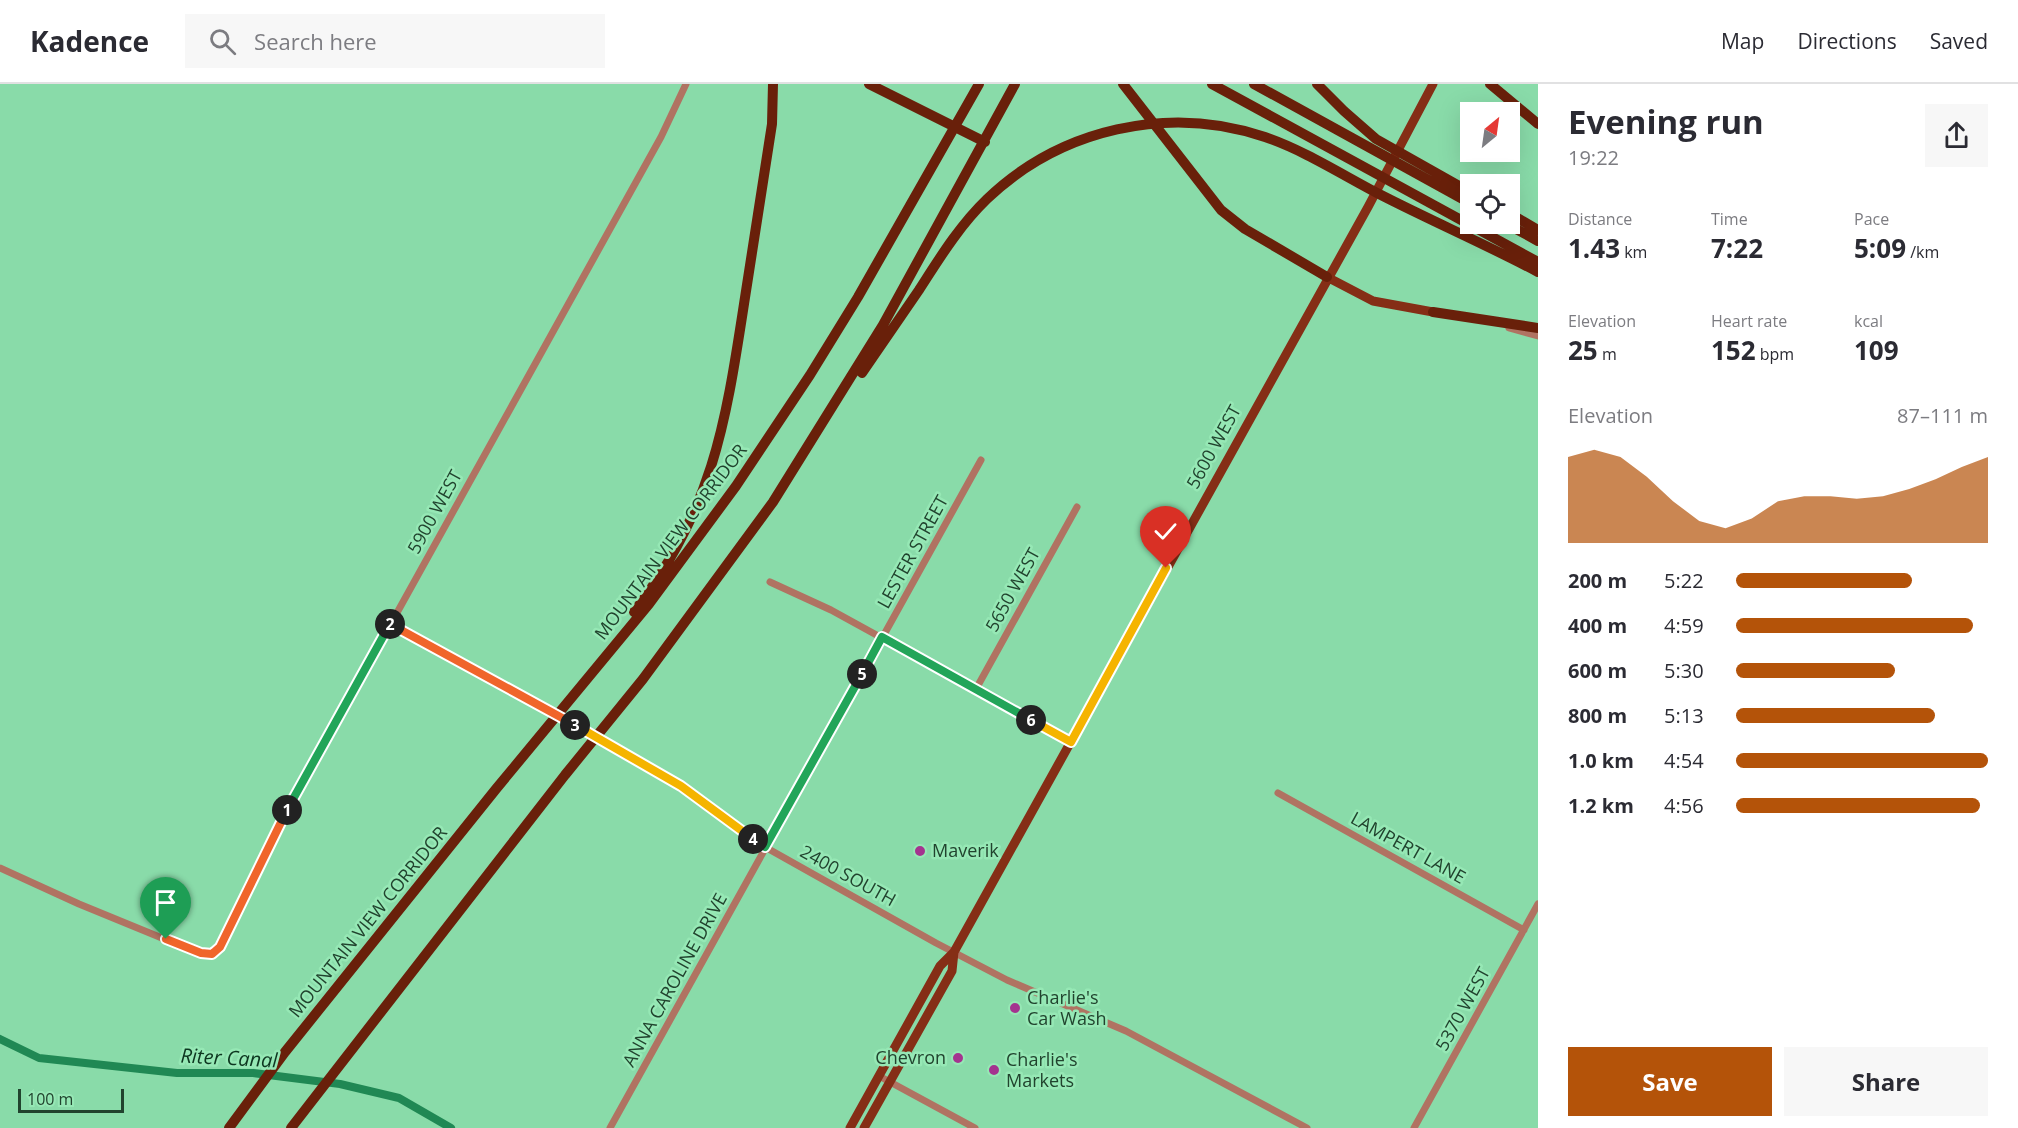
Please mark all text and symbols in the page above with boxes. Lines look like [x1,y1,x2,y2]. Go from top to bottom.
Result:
search box [185,14,605,68]
text: Kadence [30,22,149,60]
icon: search [206,25,239,58]
text: Search here [254,26,377,56]
text: Map [1721,27,1764,55]
text: Directions [1797,27,1897,55]
text: Saved [1930,27,1988,55]
text: Evening run [1568,99,1764,144]
north arrow [1460,102,1520,162]
map controls [1460,102,1520,234]
button: share [1925,104,1988,167]
text: 19:22 [1568,144,1619,171]
button: locate [1460,174,1520,234]
text: Distance [1568,208,1632,230]
text: Time [1711,208,1748,230]
text: Pace [1854,208,1889,230]
text: 1.43 [1568,230,1620,266]
text: 7:22 [1711,230,1763,266]
text: 5:09 [1854,230,1906,266]
text: km [1620,241,1647,263]
text: /km [1906,241,1939,263]
text: Elevation [1568,310,1636,332]
text: Heart rate [1711,310,1787,332]
text: kcal [1854,310,1883,332]
text: 25 [1568,332,1598,368]
text: 152 [1711,332,1756,368]
text: 109 [1854,332,1899,368]
text: m [1598,343,1617,365]
text: bpm [1756,343,1794,365]
street label: 5600 WEST [1180,400,1246,493]
text: Elevation [1568,402,1653,429]
text: 87–111 m [1897,402,1988,429]
street label: MOUNTAIN VIEW CORRIDOR [589,439,752,644]
street label: 5900 WEST [401,465,467,558]
street label: LESTER STREET [871,491,953,612]
pin [1140,506,1191,568]
icon: check [1149,515,1182,548]
street label: 5650 WEST [979,543,1045,636]
text: 200 m [1568,567,1627,594]
text: 5:22 [1664,567,1704,594]
pin: 2 [375,609,405,639]
text: 400 m [1568,612,1627,639]
text: 4:59 [1664,612,1704,639]
text: 2 [385,613,395,635]
text: 600 m [1568,657,1627,684]
text: 5:30 [1664,657,1704,684]
pin: 5 [847,659,877,689]
text: 5 [857,663,867,685]
text: 800 m [1568,702,1627,729]
text: 5:13 [1664,702,1704,729]
pin: 6 [1016,705,1046,735]
text: 6 [1026,709,1036,731]
pin: 3 [560,710,590,740]
text: 3 [570,714,580,736]
text: 1.0 km [1568,747,1634,774]
text: 4:54 [1664,747,1704,774]
text: 1.2 km [1568,792,1634,819]
text: 4:56 [1664,792,1704,819]
pin: 1 [272,795,302,825]
text: 1 [282,799,292,821]
street label: LAMPERT LANE [1347,806,1470,889]
street label: MOUNTAIN VIEW CORRIDOR [283,821,452,1022]
pin: 4 [738,824,768,854]
text: 4 [748,828,758,850]
place label: Maverik [932,838,999,862]
street label: 2400 SOUTH [796,839,901,911]
marker: Maverik [913,844,927,858]
pin [140,877,191,939]
icon: arrive [149,886,182,919]
street label: ANNA CAROLINE DRIVE [616,888,732,1071]
street label: 5370 WEST [1429,962,1495,1055]
place label: Charlie's Car Wash [1027,985,1107,1030]
marker: Charlie's Car Wash [1008,1001,1022,1015]
water label: Riter Canal [180,1041,279,1074]
place label: Chevron [875,1045,946,1069]
place label: Charlie's Markets [1006,1047,1077,1092]
button: Save [1568,1047,1772,1116]
button: Share [1784,1047,1988,1116]
marker: Chevron [951,1051,965,1065]
marker: Charlie's Markets [987,1063,1001,1077]
scale bar [18,1086,124,1114]
text: 100 m [27,1088,73,1110]

